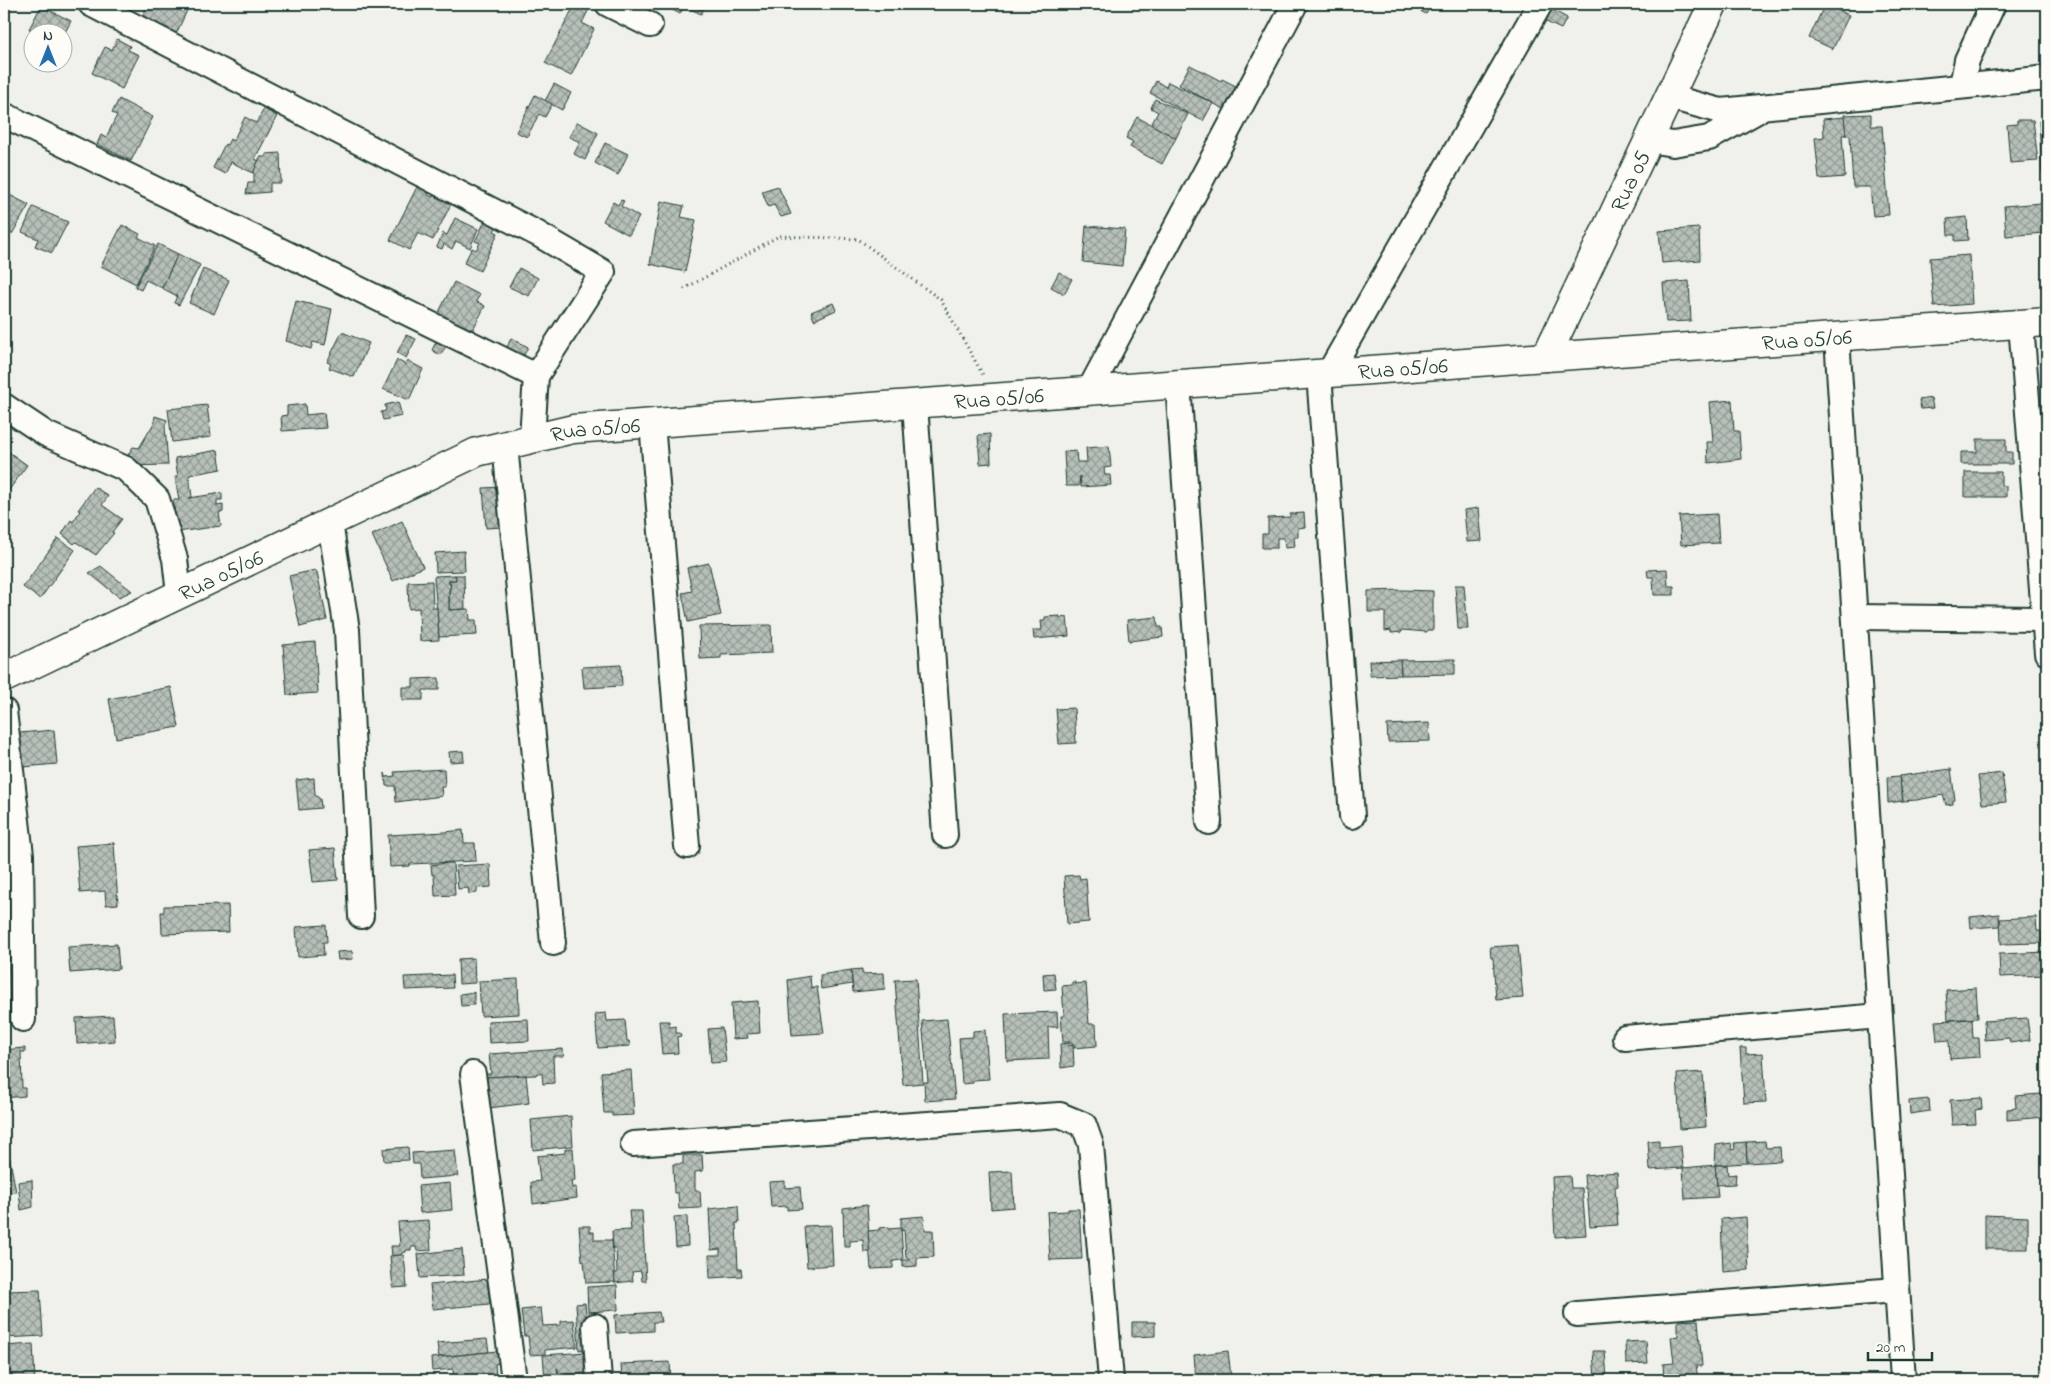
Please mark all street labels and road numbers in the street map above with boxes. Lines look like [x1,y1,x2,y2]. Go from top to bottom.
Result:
street label: Rua 05 [1604,146,1660,218]
street label: Rua 05/06 [1761,323,1853,361]
street label: Rua 05/06 [1357,351,1450,390]
street label: Rua 05/06 [953,381,1046,420]
street label: Rua 05/06 [548,411,642,453]
street label: Rua 05/06 [174,543,270,611]

